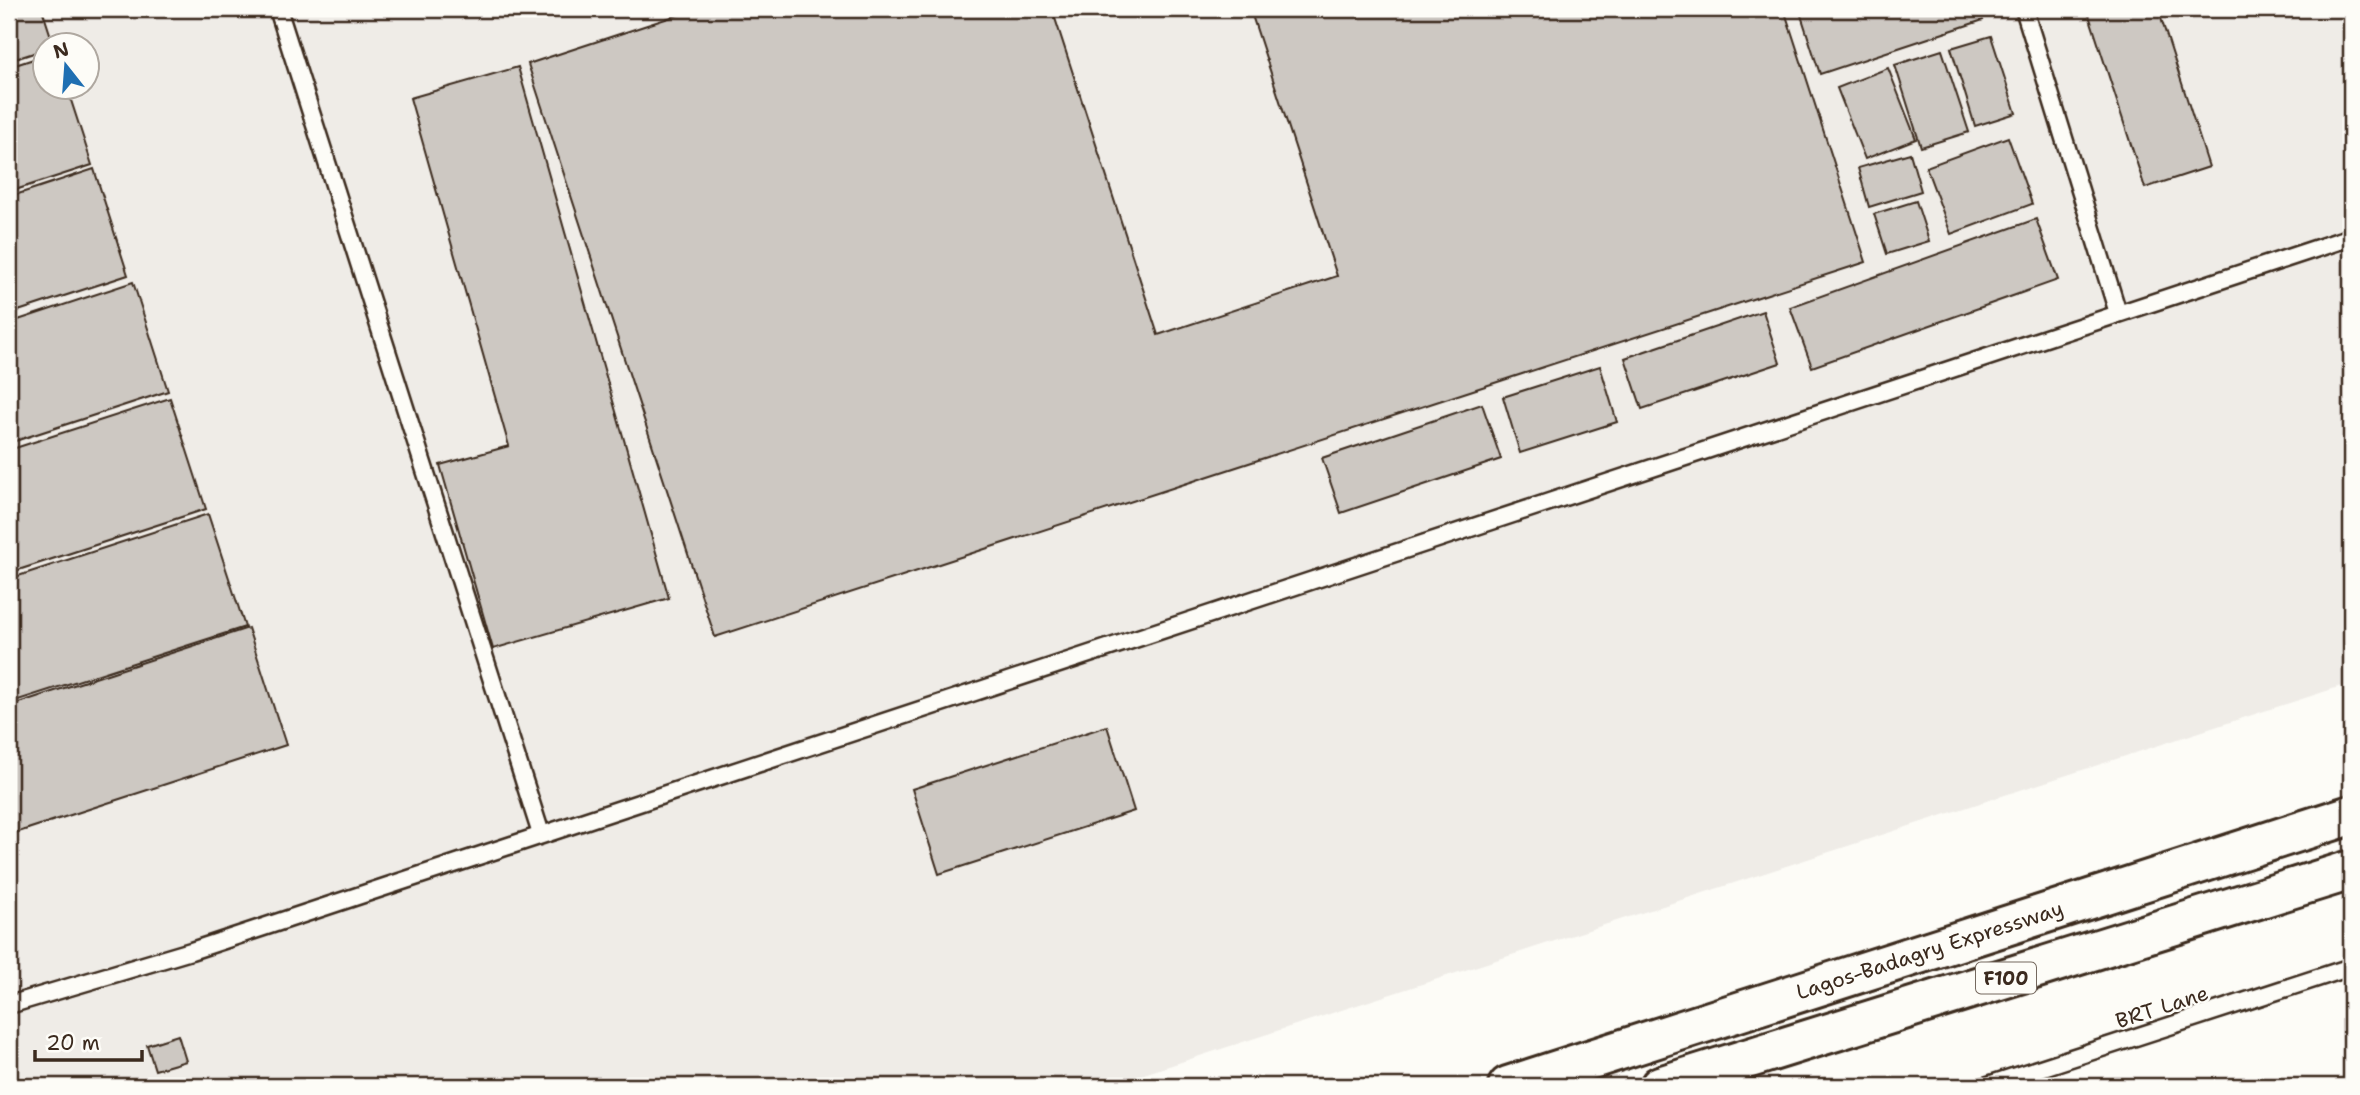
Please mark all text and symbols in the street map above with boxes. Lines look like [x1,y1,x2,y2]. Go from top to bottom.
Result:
north arrow [32,32,102,102]
text: N [50,36,72,64]
street label: Lagos-Badagry Expressway [1793,894,2067,1006]
road number: F100 [1976,962,2036,994]
street label: BRT Lane [2112,979,2212,1035]
scale bar [35,1018,142,1062]
text: 20 m [46,1029,100,1057]

